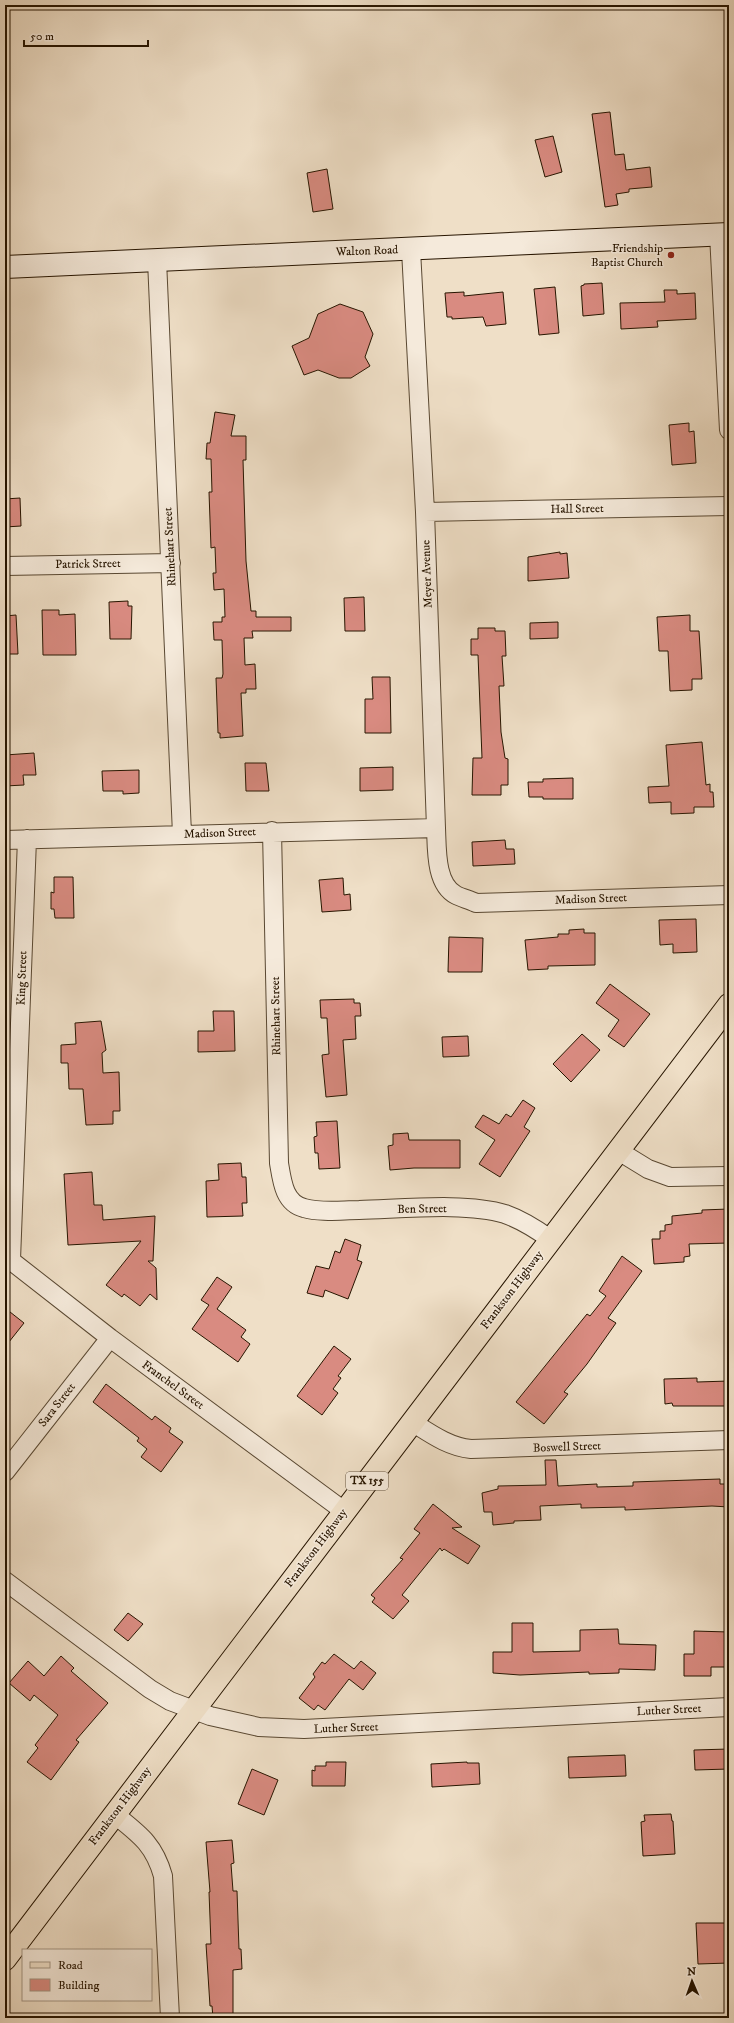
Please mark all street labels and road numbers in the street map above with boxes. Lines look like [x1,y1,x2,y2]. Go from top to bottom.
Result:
street label: Walton Road [335,242,398,260]
street label: Hall Street [550,501,604,517]
street label: Rhinehart Street [160,507,180,587]
street label: Meyer Avenue [418,540,436,608]
street label: Patrick Street [55,556,121,572]
street label: Madison Street [184,824,257,842]
street label: Madison Street [555,890,628,908]
street label: King Street [14,950,30,1006]
street label: Rhinehart Street [268,976,284,1056]
street label: Ben Street [397,1201,447,1217]
street label: Frankston Highway [478,1247,547,1332]
street label: Franchel Street [139,1357,207,1413]
street label: Sara Street [35,1380,79,1430]
street label: Boswell Street [533,1438,602,1456]
road number: TX 155 [346,1472,388,1490]
street label: Frankston Highway [282,1505,351,1590]
street label: Luther Street [636,1701,702,1719]
street label: Luther Street [313,1719,379,1737]
street label: Frankston Highway [86,1763,155,1848]

